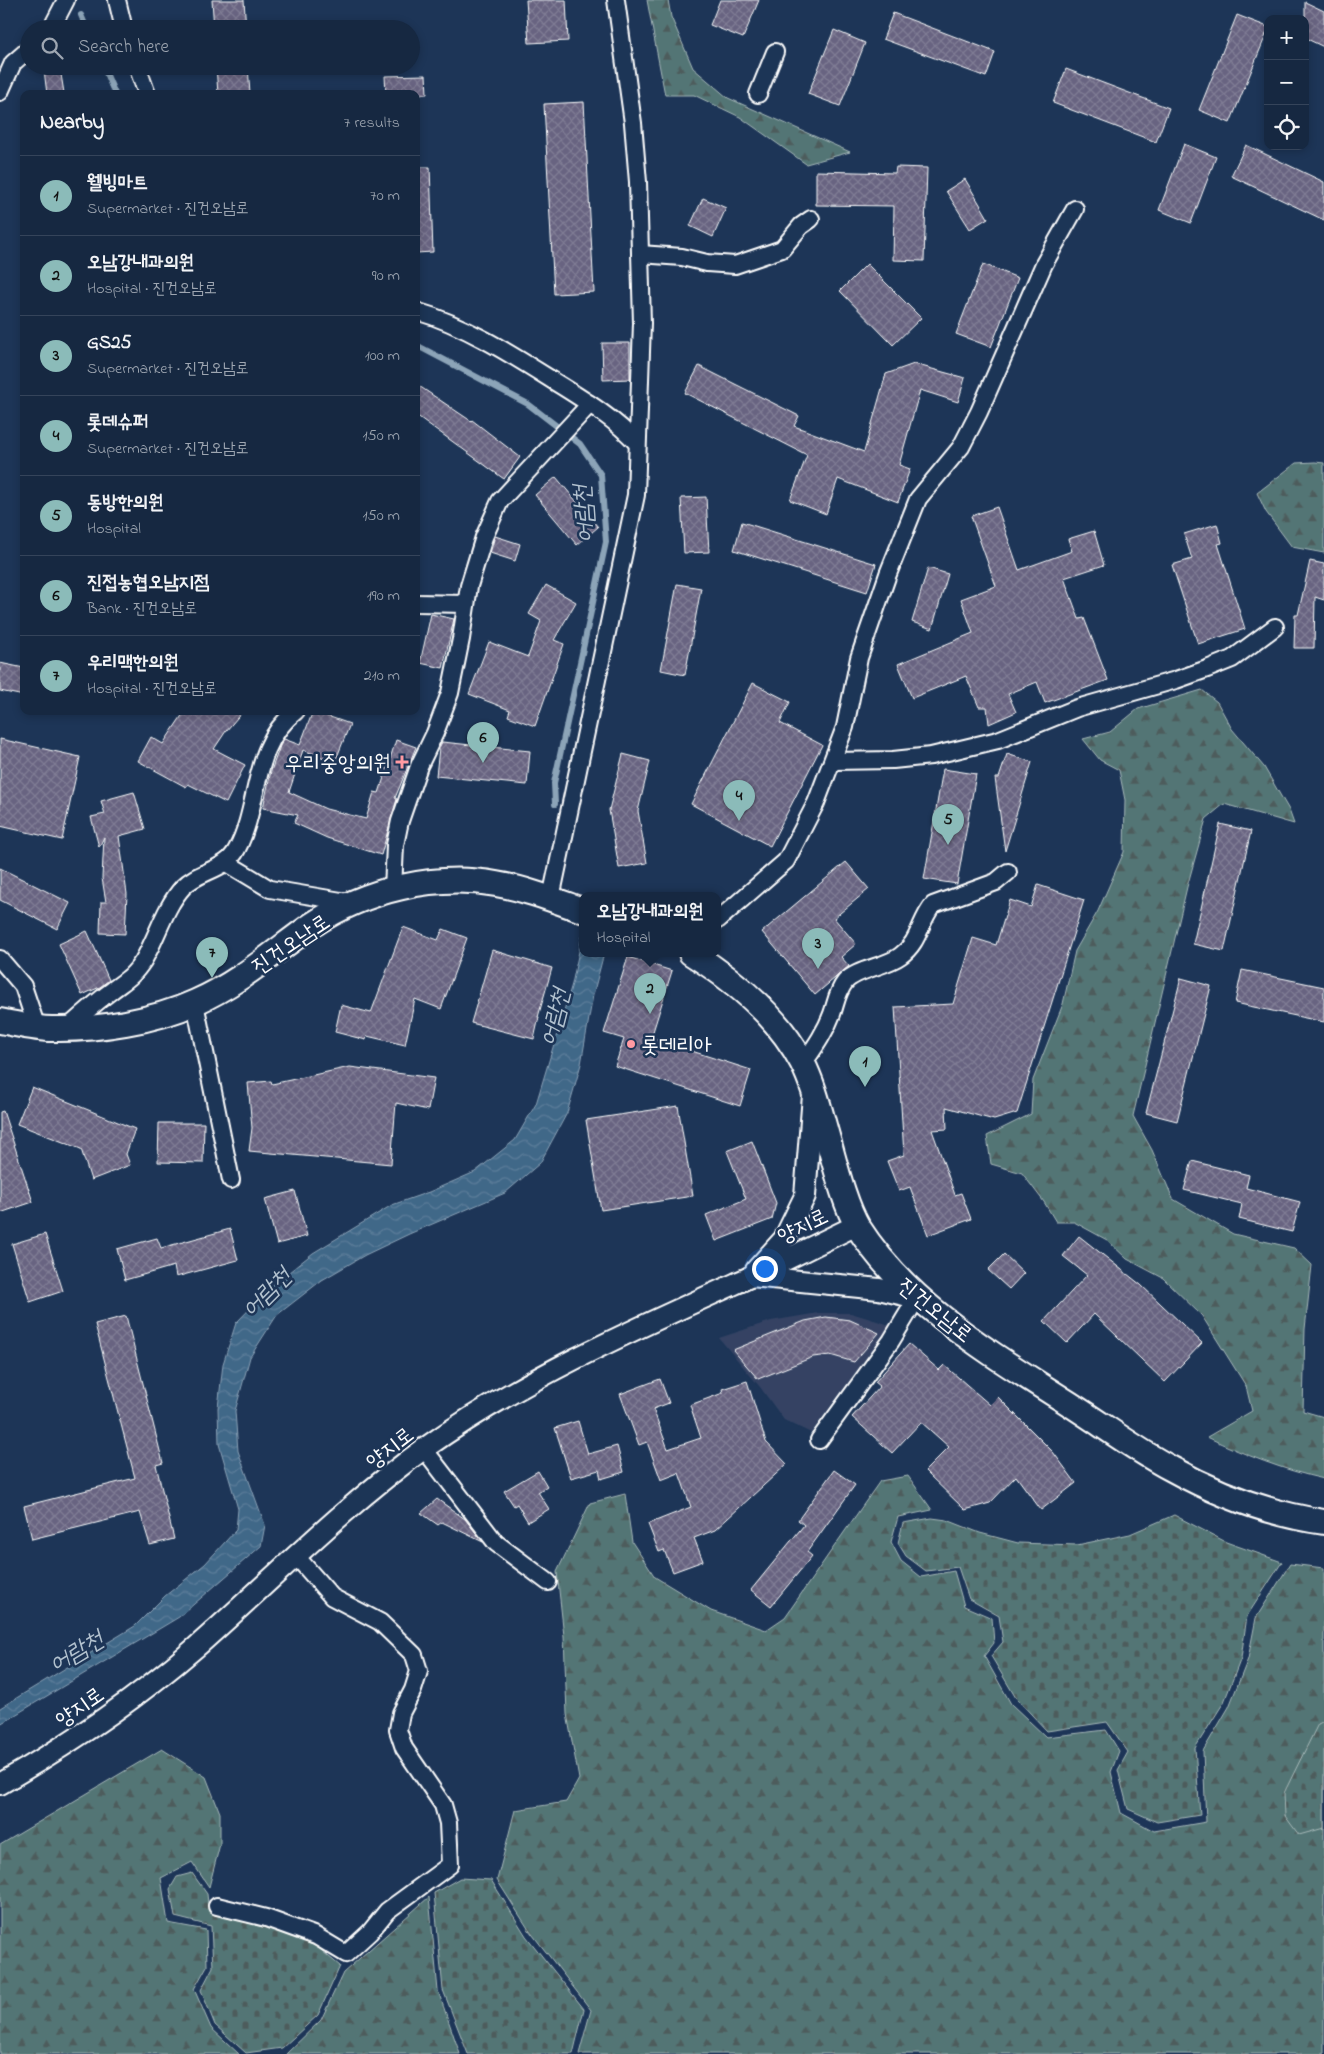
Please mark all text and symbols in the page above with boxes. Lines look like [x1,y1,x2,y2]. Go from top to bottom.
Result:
map controls [1264,15,1309,150]
button: + [1264,15,1309,60]
search box [20,20,420,75]
icon: search [38,34,66,62]
text: Search here [78,34,169,61]
button: − [1264,60,1309,105]
button: locate [1264,105,1309,150]
text: Nearby [40,108,104,138]
text: 7 results [344,111,400,135]
text: 웰빙마트 [87,170,148,197]
text: 1 [53,184,59,208]
text: 70 m [370,184,400,208]
text: Supermarket · 진건오남로 [87,197,249,221]
text: 오남강내과의원 [87,250,194,277]
text: 2 [52,264,60,288]
text: 90 m [372,264,400,288]
text: Hospital · 진건오남로 [87,277,217,301]
text: GS25 [87,330,131,357]
text: 3 [53,344,59,368]
text: 100 m [365,344,400,368]
text: Supermarket · 진건오남로 [87,357,249,381]
text: 롯데슈퍼 [87,410,148,437]
text: 4 [53,424,59,448]
text: 150 m [362,424,400,448]
text: Supermarket · 진건오남로 [87,437,249,461]
water label: 어람천 [566,481,605,544]
text: 동방한의원 [87,490,163,517]
text: 5 [51,504,61,528]
text: 150 m [362,504,400,528]
text: Hospital [87,517,141,541]
text: 진접농협오남지점 [87,570,209,597]
text: 6 [52,584,60,608]
text: 190 m [367,584,400,608]
text: Bank · 진건오남로 [87,597,197,621]
text: 우리맥한의원 [87,650,179,677]
text: 7 [53,664,59,688]
text: 210 m [364,664,400,688]
text: Hospital · 진건오남로 [87,677,217,701]
pin: 6 [467,722,499,763]
place label: 우리중앙의원 [285,749,391,781]
marker: 우리중앙의원 [395,755,409,769]
pin: 4 [723,780,755,821]
pin: 5 [932,804,964,845]
popup [579,892,721,957]
text: 오남강내과의원 [596,899,704,926]
street label: 진건오남로 [246,907,337,984]
text: Hospital [596,926,651,950]
pin: 3 [802,928,834,969]
pin: 7 [196,937,228,978]
pin: 2 [634,973,666,1014]
water label: 어람천 [532,983,581,1050]
place label: 롯데리아 [641,1031,712,1063]
marker: 롯데리아 [625,1038,637,1050]
pin: 1 [849,1046,881,1087]
street label: 양지로 [772,1202,834,1254]
your location [752,1256,778,1282]
water label: 어람천 [235,1259,303,1327]
street label: 진건오남로 [890,1271,979,1352]
street label: 양지로 [360,1420,422,1478]
water label: 어람천 [43,1622,113,1683]
street label: 양지로 [50,1680,112,1737]

